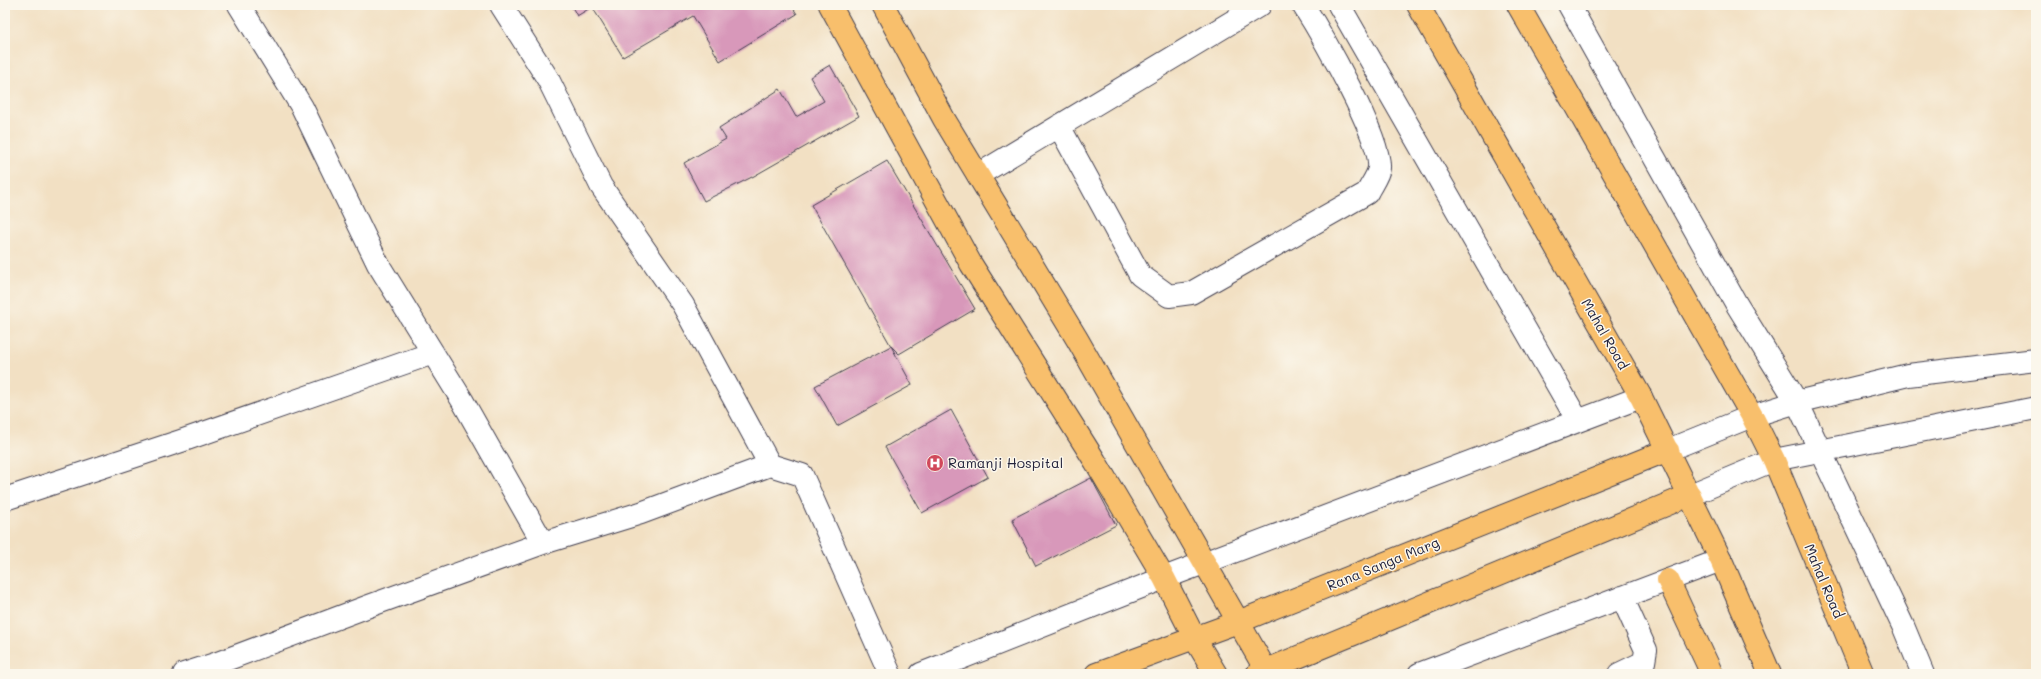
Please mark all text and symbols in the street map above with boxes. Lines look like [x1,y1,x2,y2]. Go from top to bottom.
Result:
street label: Mahal Road [1577,295,1634,373]
hospital icon: Ramanji Hospital [925,453,945,473]
place label: Ramanji Hospital [948,453,1063,472]
street label: Rana Sanga Marg [1324,532,1442,595]
street label: Mahal Road [1800,541,1849,621]

